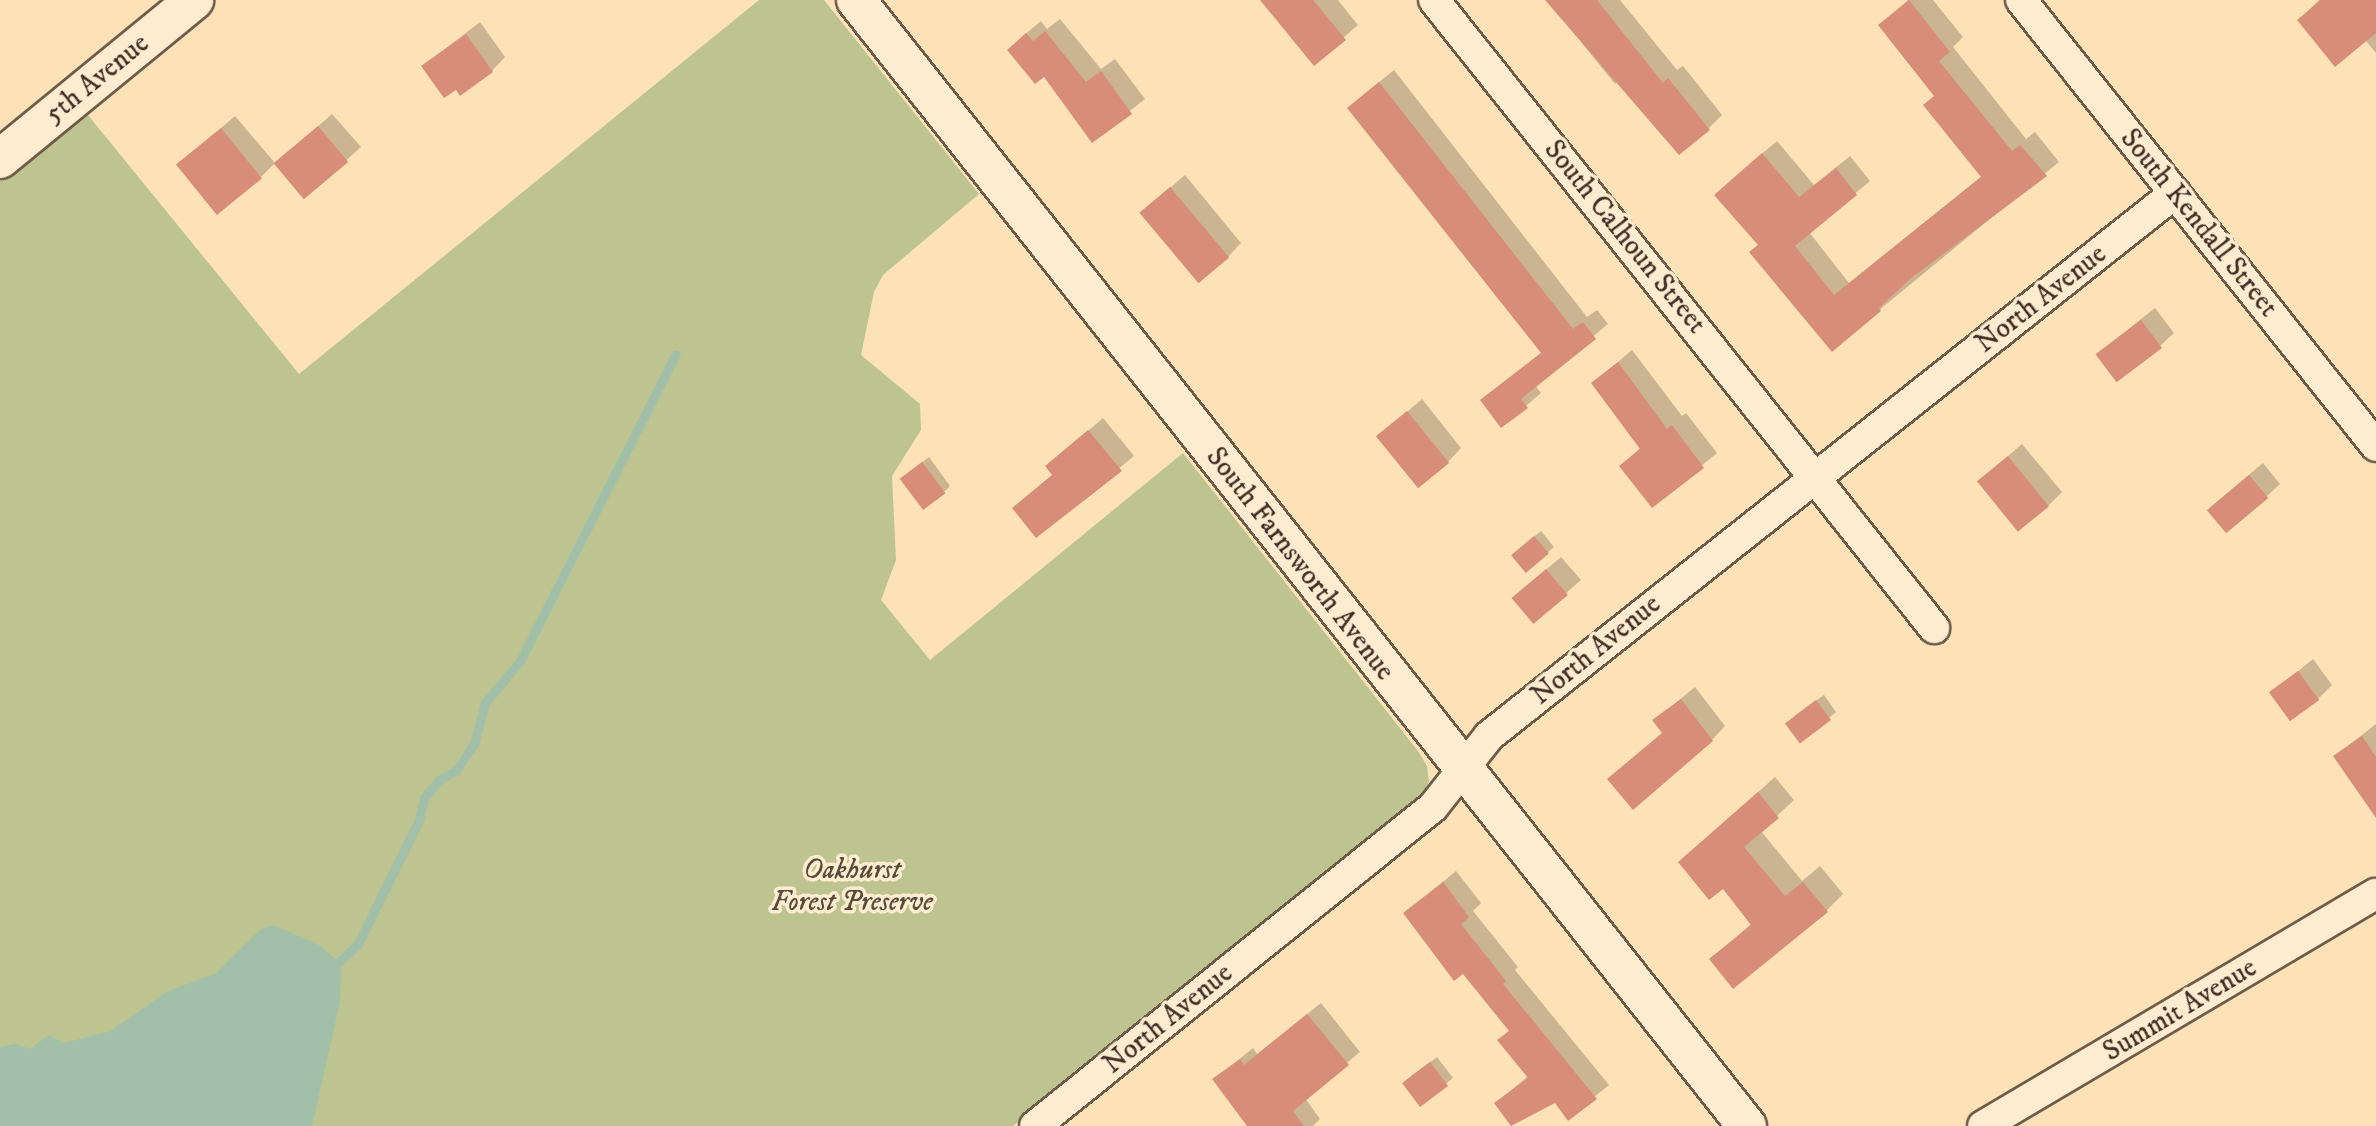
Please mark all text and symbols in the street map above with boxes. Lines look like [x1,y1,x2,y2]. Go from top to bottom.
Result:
street label: 5th Avenue [38,27,156,131]
street label: South Kendall Street [2113,122,2285,324]
street label: South Calhoun Street [1537,134,1713,340]
street label: North Avenue [1969,238,2113,360]
street label: South Farnsworth Avenue [1199,441,1401,687]
street label: North Avenue [1525,588,1667,712]
park label: Oakhurst Forest Preserve [771,853,933,919]
street label: Summit Avenue [2097,951,2263,1069]
street label: North Avenue [1097,957,1239,1081]

